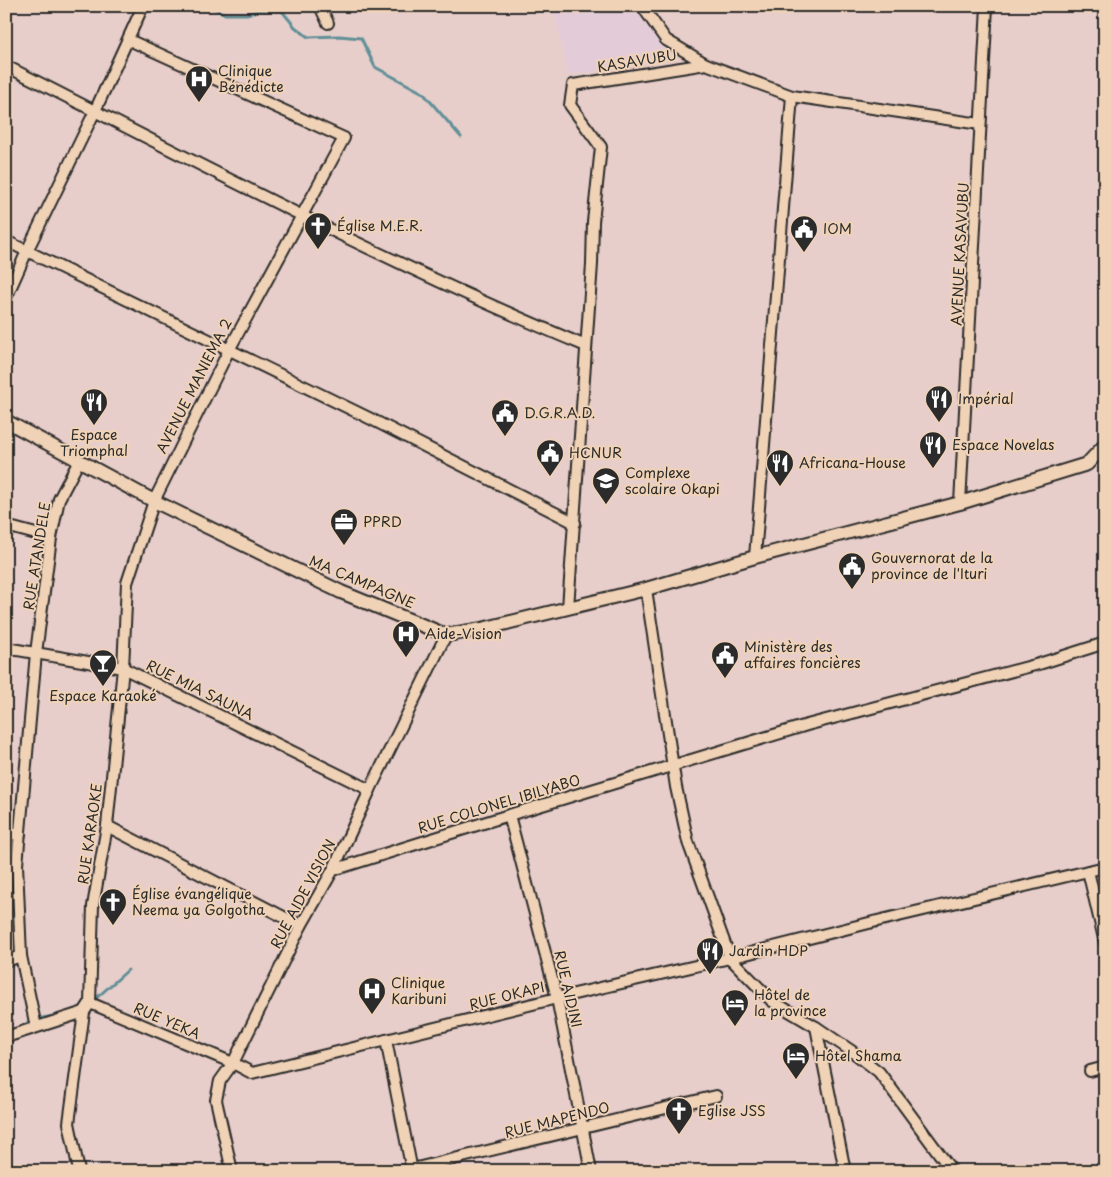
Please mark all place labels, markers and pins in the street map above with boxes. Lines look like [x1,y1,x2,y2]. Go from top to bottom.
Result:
place label: Clinique Bénédicte [218,60,284,97]
hospital icon: Clinique Bénédicte [184,64,214,103]
church icon: Église M.E.R. [303,211,333,250]
public building icon: IOM [789,214,819,253]
place label: Église M.E.R. [337,215,423,236]
place label: IOM [823,218,852,239]
restaurant icon: Impérial [924,384,954,423]
restaurant icon: Espace Triomphal [79,387,109,426]
place label: Impérial [958,388,1014,409]
public building icon: D.G.R.A.D. [490,398,520,437]
place label: D.G.R.A.D. [524,402,596,423]
place label: Espace Triomphal [60,424,128,461]
restaurant icon: Espace Novelas [918,430,948,469]
place label: Espace Novelas [952,434,1054,455]
public building icon: HCNUR [535,438,565,477]
place label: HCNUR [569,442,622,463]
restaurant icon: Africana-House [765,448,795,487]
place label: Africana-House [799,452,906,473]
place label: Complexe scolaire Okapi [625,462,720,499]
school or university icon: Complexe scolaire Okapi [591,466,621,505]
office icon: PPRD [329,507,359,546]
place label: PPRD [363,511,402,532]
place label: Gouvernorat de la province de l'Ituri [871,547,993,584]
public building icon: Gouvernorat de la province de l'Ituri [837,551,867,590]
hospital icon: Aide-Vision [391,619,421,658]
place label: Aide-Vision [425,623,502,644]
place label: Ministère des affaires foncières [744,636,861,673]
public building icon: Ministère des affaires foncières [710,640,740,679]
bar icon: Espace Karaoké [88,648,118,687]
place label: Espace Karaoké [49,685,157,706]
place label: Église évangélique Neema ya Golgotha [132,883,265,920]
church icon: Église évangélique Neema ya Golgotha [98,887,128,926]
restaurant icon: Jardin HDP [695,936,725,975]
place label: Jardin HDP [729,940,808,961]
place label: Clinique Karibuni [391,972,447,1009]
hospital icon: Clinique Karibuni [357,976,387,1015]
place label: Hôtel de la province [754,984,827,1021]
hotel icon: Hôtel de la province [720,988,750,1027]
hotel icon: Hôtel Shama [781,1041,811,1080]
place label: Hôtel Shama [815,1045,902,1066]
church icon: Eglise JSS [664,1096,694,1135]
place label: Eglise JSS [698,1100,766,1121]

